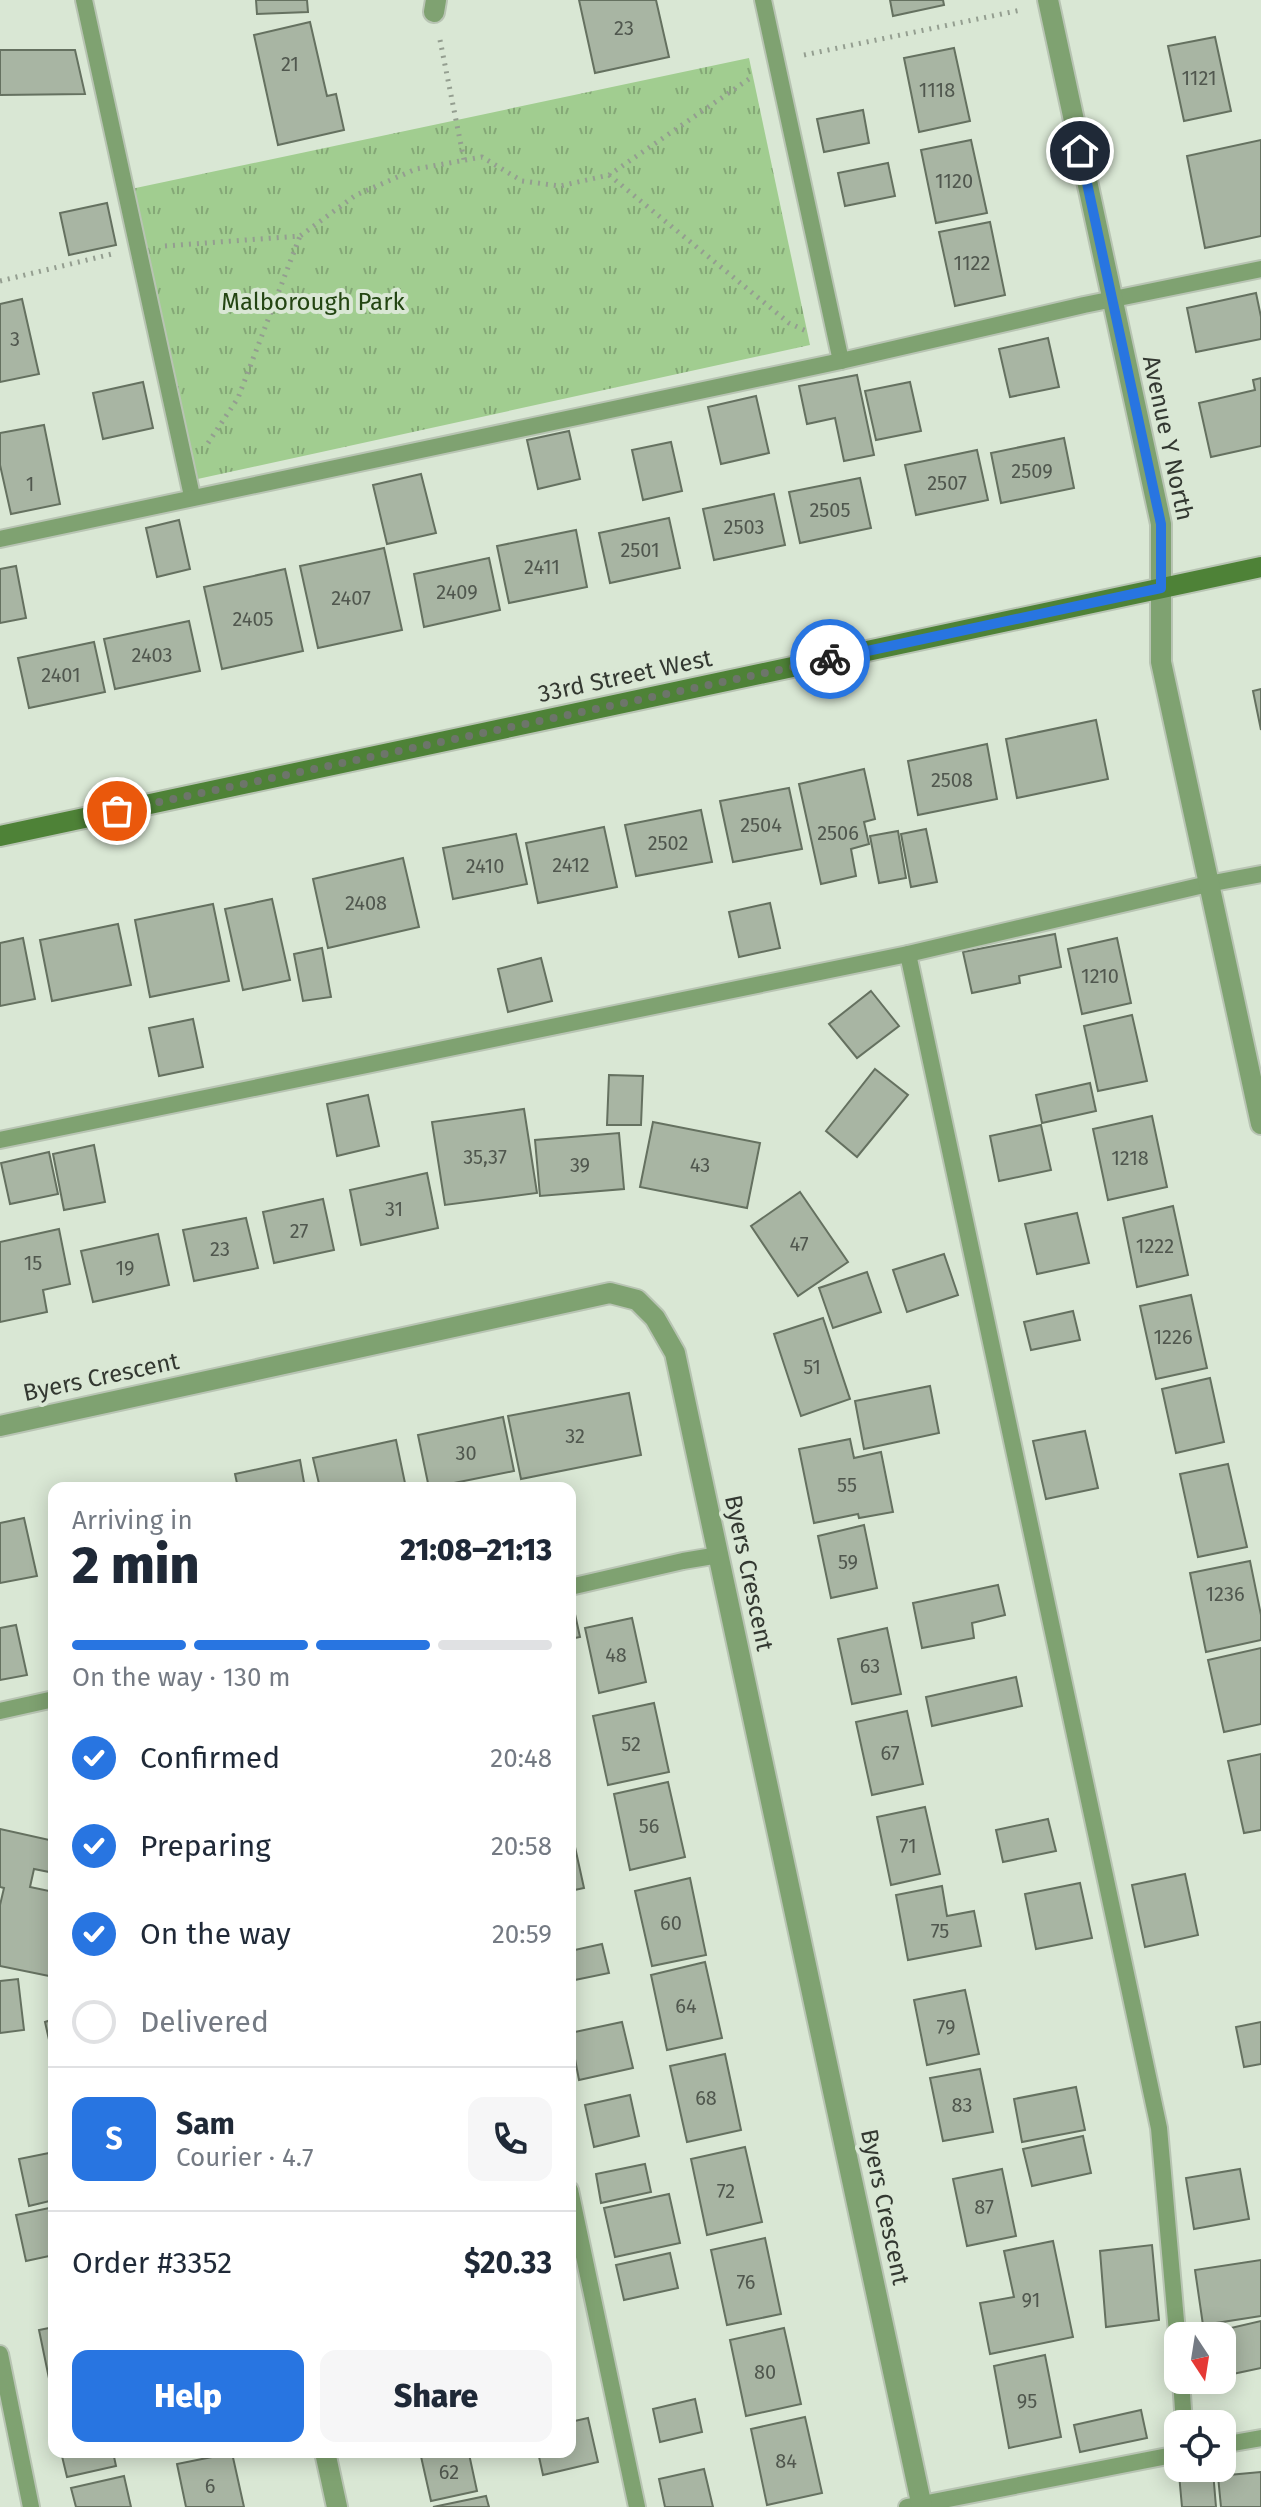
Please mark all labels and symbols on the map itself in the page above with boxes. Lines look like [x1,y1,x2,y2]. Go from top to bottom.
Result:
house number: 23 [614,16,634,40]
house number: 21 [281,52,299,76]
house number: 1121 [1181,66,1217,90]
house number: 1118 [919,78,955,102]
pin [1046,117,1114,185]
house number: 1120 [935,169,973,193]
house number: 1122 [954,251,990,275]
park label: Malborough Park [221,288,405,316]
house number: 3 [10,327,20,351]
street label: Avenue Y North [1137,353,1199,523]
house number: 2509 [1011,459,1053,483]
house number: 2507 [927,471,967,495]
house number: 1 [26,472,34,496]
house number: 2505 [809,498,851,522]
house number: 2503 [724,515,764,539]
house number: 2501 [620,538,660,562]
house number: 2411 [524,555,560,579]
house number: 2409 [436,580,478,604]
house number: 2407 [331,586,371,610]
house number: 2405 [232,607,274,631]
courier [790,619,870,699]
house number: 2403 [132,643,172,667]
street label: 33rd Street West [535,644,715,708]
house number: 2401 [41,663,81,687]
house number: 2508 [931,768,973,792]
pin [83,777,151,845]
house number: 2504 [740,813,782,837]
house number: 2506 [817,821,859,845]
house number: 2502 [648,831,688,855]
house number: 2412 [552,853,590,877]
house number: 2410 [466,854,504,878]
house number: 2408 [345,891,387,915]
house number: 1210 [1081,964,1119,988]
house number: 35,37 [463,1145,507,1169]
house number: 1218 [1111,1146,1149,1170]
house number: 39 [570,1153,590,1177]
house number: 43 [690,1153,710,1177]
house number: 31 [385,1197,403,1221]
house number: 27 [290,1219,308,1243]
house number: 47 [789,1232,809,1256]
house number: 1222 [1136,1234,1174,1258]
house number: 23 [210,1237,230,1261]
house number: 15 [24,1251,42,1275]
house number: 19 [115,1256,135,1280]
house number: 1226 [1153,1325,1193,1349]
street label: Byers Crescent [21,1347,182,1407]
house number: 51 [803,1355,821,1379]
house number: 32 [565,1424,585,1448]
house number: 30 [455,1441,477,1465]
house number: 55 [837,1473,857,1497]
street label: Byers Crescent [719,1493,779,1654]
house number: 59 [838,1550,858,1574]
house number: 1236 [1205,1582,1245,1606]
house number: 48 [605,1643,627,1667]
house number: 63 [860,1654,880,1678]
house number: 52 [621,1732,641,1756]
house number: 67 [880,1741,900,1765]
house number: 56 [639,1814,659,1838]
house number: 71 [899,1834,917,1858]
house number: 60 [660,1911,682,1935]
house number: 75 [931,1919,949,1943]
house number: 64 [675,1994,697,2018]
house number: 79 [936,2015,956,2039]
house number: 68 [695,2086,717,2110]
house number: 83 [952,2093,973,2117]
street label: Byers Crescent [855,2127,915,2288]
house number: 72 [717,2179,735,2203]
house number: 87 [974,2195,994,2219]
house number: 76 [736,2270,756,2294]
house number: 91 [1022,2288,1040,2312]
north arrow [1164,2322,1236,2394]
house number: 80 [754,2360,776,2384]
house number: 95 [1017,2389,1037,2413]
house number: 84 [775,2449,797,2473]
house number: 62 [439,2460,459,2484]
house number: 6 [205,2474,215,2498]

